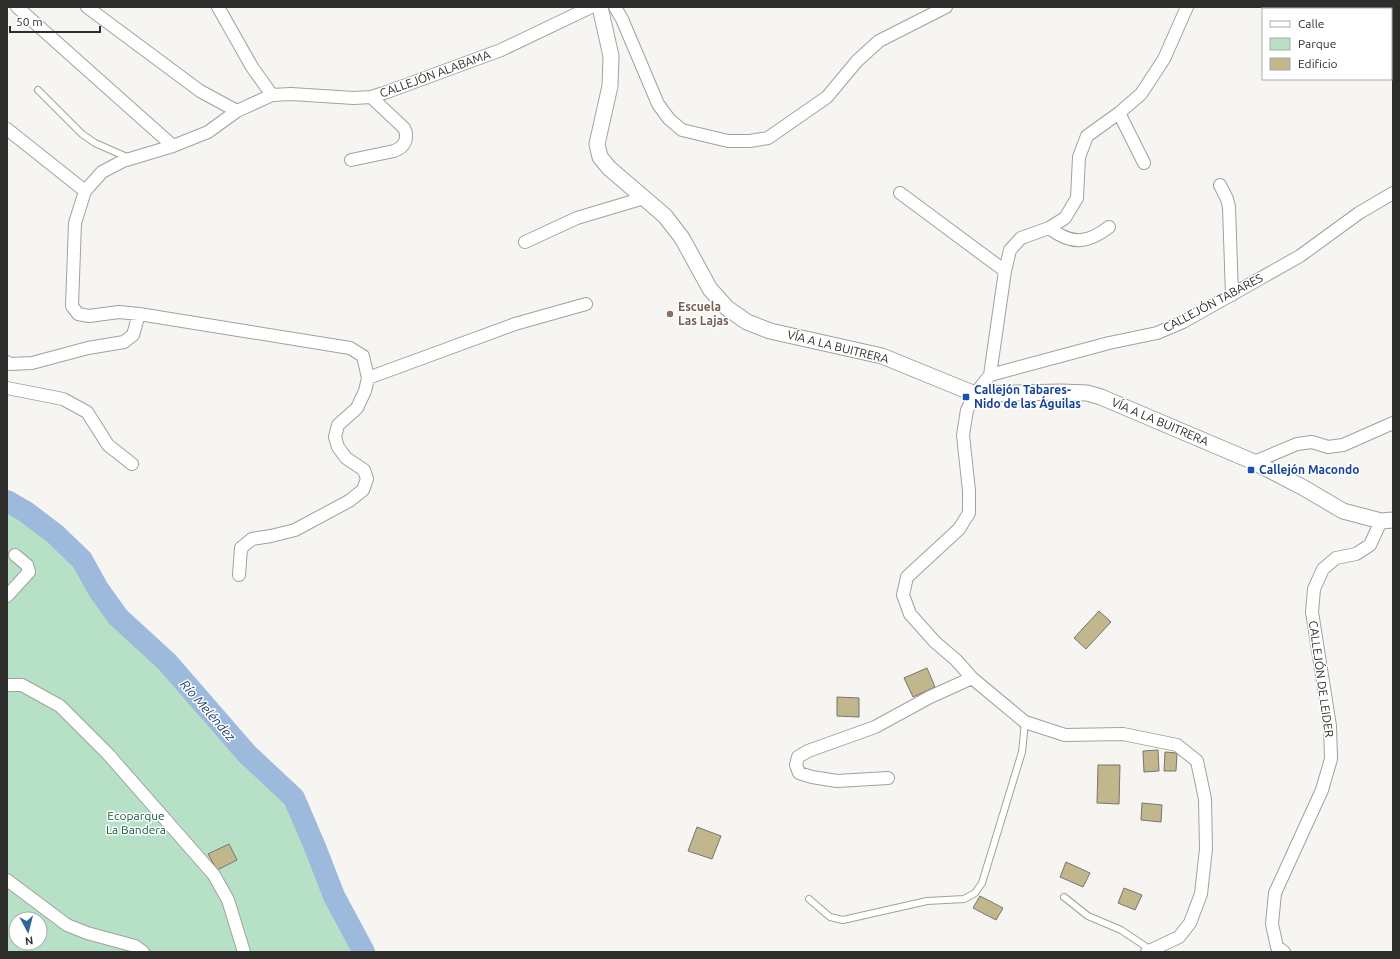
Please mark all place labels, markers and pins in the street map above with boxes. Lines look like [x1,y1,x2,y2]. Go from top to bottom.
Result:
place label: Escuela Las Lajas [678,300,729,327]
marker: Escuela Las Lajas [665,309,675,319]
place label: Callejón Tabares- Nido de las Águilas [974,383,1081,410]
marker: Callejón Tabares- Nido de las Águilas [961,392,971,402]
place label: Callejón Macondo [1259,463,1359,476]
marker: Callejón Macondo [1246,465,1256,475]

